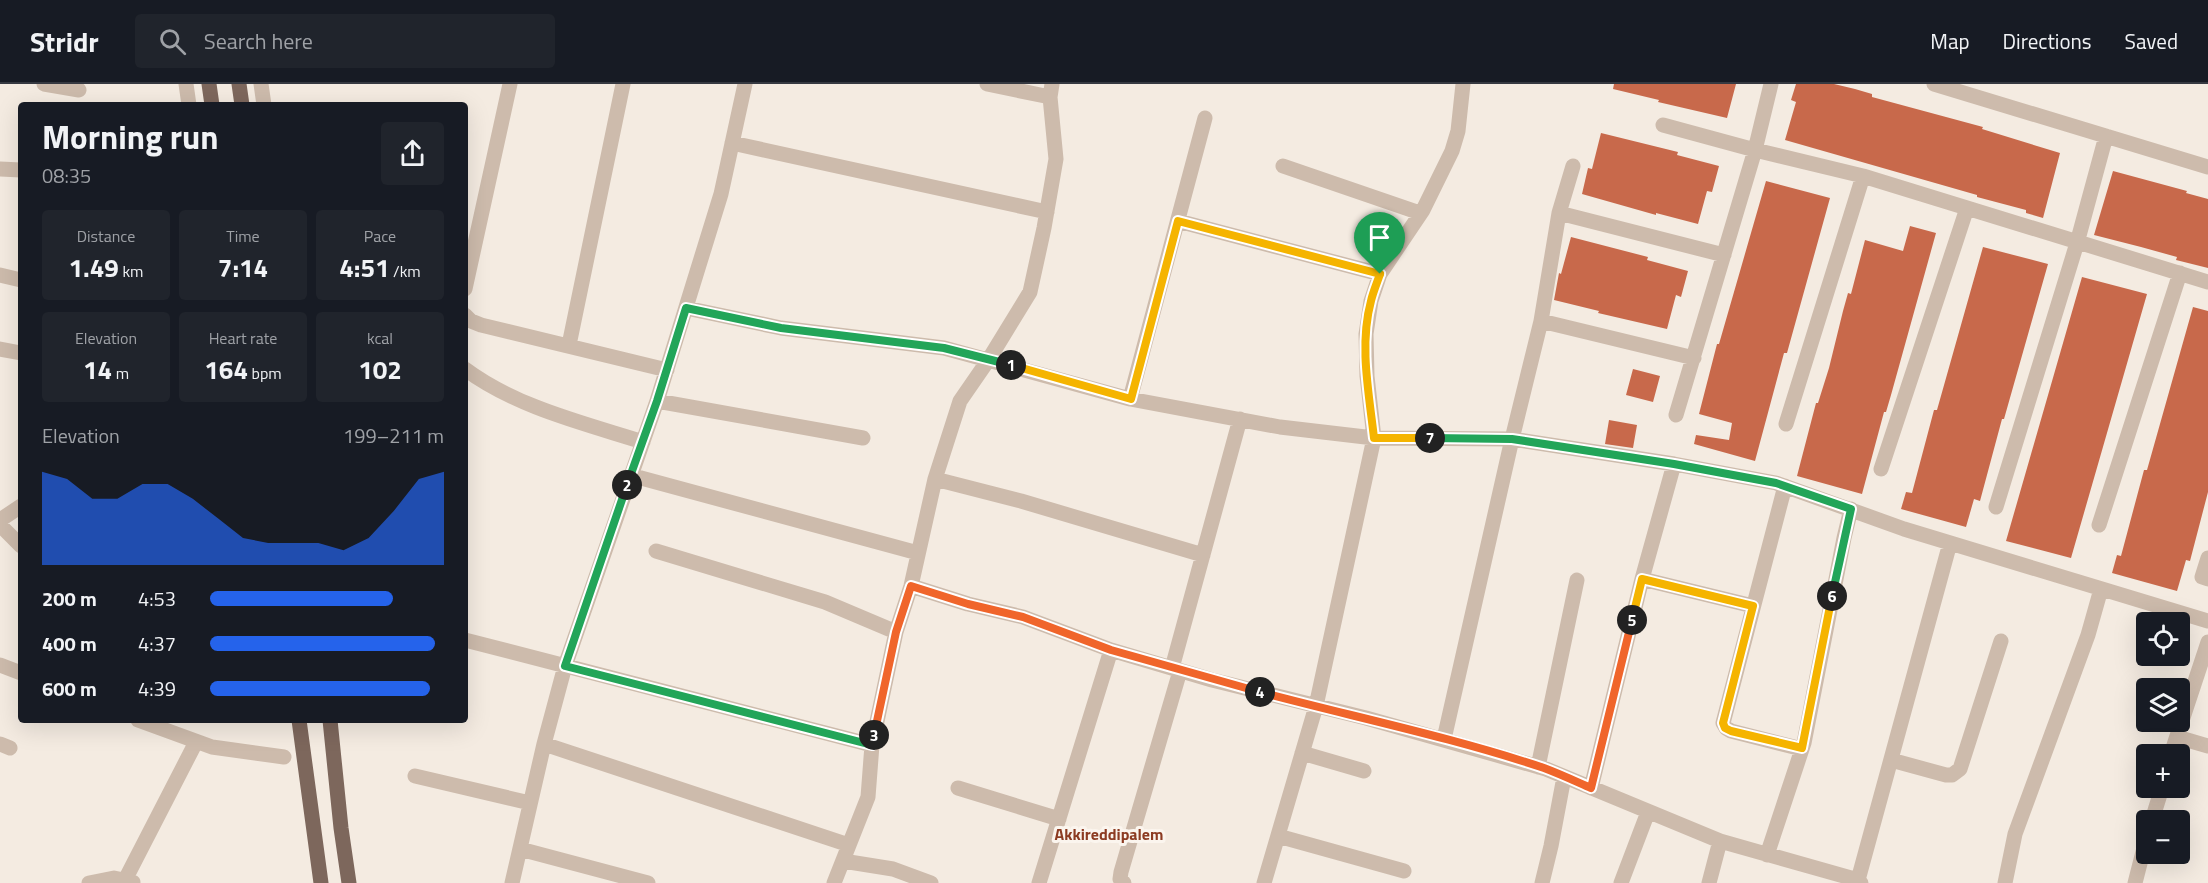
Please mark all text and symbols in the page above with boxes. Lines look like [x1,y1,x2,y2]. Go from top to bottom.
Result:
search box [135,14,555,68]
text: Stridr [30,20,99,63]
text: Search here [204,24,313,58]
icon: search [156,25,189,58]
text: Map [1930,25,1970,57]
text: Directions [2003,25,2092,57]
text: Saved [2125,25,2178,57]
text: Morning run [42,112,219,162]
button: share [381,122,444,185]
text: 08:35 [42,160,91,191]
pin [1354,212,1405,274]
icon: arrive [1363,221,1396,254]
text: Distance [77,224,135,248]
text: Time [226,224,260,248]
text: Pace [364,224,396,248]
text: 1.49 [69,248,119,287]
text: 7:14 [218,248,268,287]
text: 4:51 [339,248,390,287]
text: km [119,259,143,283]
text: /km [390,259,421,283]
text: Elevation [75,326,137,350]
text: Heart rate [209,326,277,350]
text: kcal [367,326,393,350]
text: 14 [83,350,112,389]
text: 164 [204,350,248,389]
text: 102 [358,350,402,389]
pin: 1 [996,350,1026,380]
text: 1 [1007,353,1015,377]
text: m [112,361,129,385]
text: bpm [248,361,282,385]
text: Elevation [42,420,120,451]
text: 199–211 m [343,420,444,451]
pin: 7 [1415,423,1445,453]
text: 7 [1426,426,1434,450]
pin: 2 [612,470,642,500]
text: 2 [623,473,631,497]
pin: 6 [1817,581,1847,611]
text: 200 m [42,583,97,614]
text: 4:53 [138,583,176,614]
text: 6 [1828,584,1836,608]
pin: 5 [1617,605,1647,635]
text: 5 [1628,608,1636,632]
map controls [2136,612,2190,864]
button: locate [2136,612,2190,666]
text: 400 m [42,628,97,659]
text: 4:37 [138,628,176,659]
text: 600 m [42,673,97,704]
text: 4:39 [138,673,176,704]
pin: 4 [1245,677,1275,707]
button: layers [2136,678,2190,732]
text: 4 [1256,680,1264,704]
pin: 3 [859,720,889,750]
text: 3 [870,723,878,747]
button: + [2136,744,2190,798]
button: − [2136,810,2190,864]
district label: Akkireddipalem [1055,822,1163,846]

